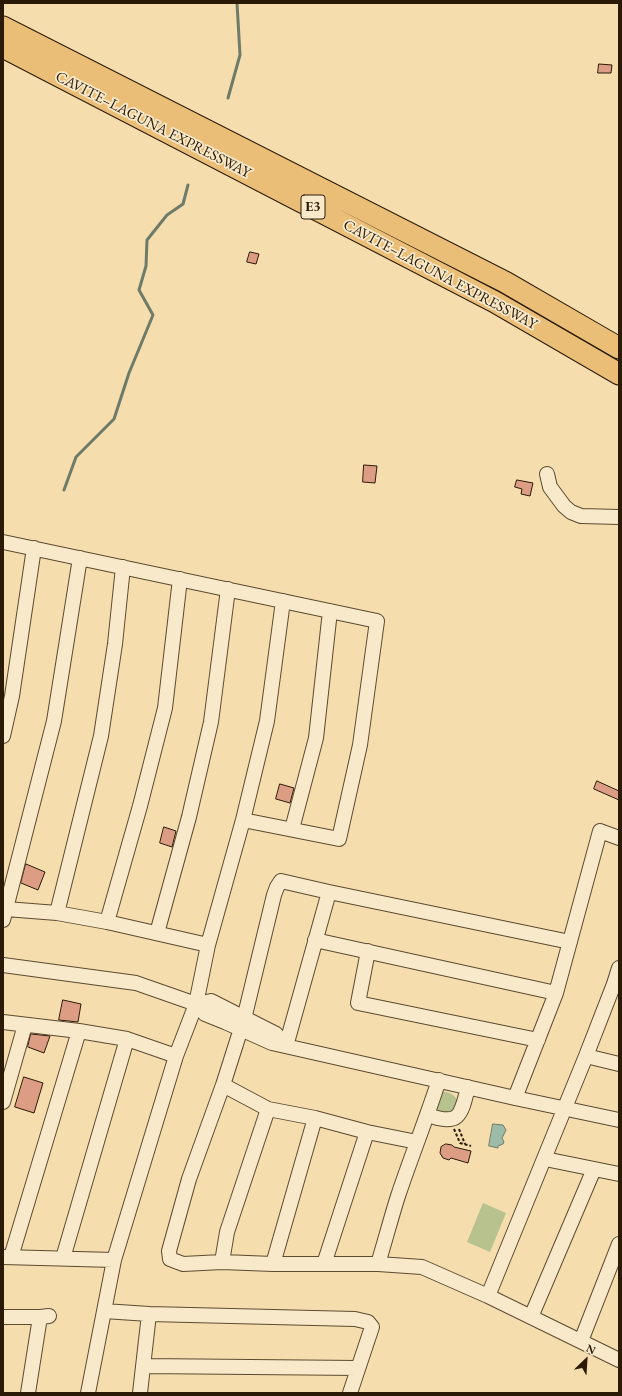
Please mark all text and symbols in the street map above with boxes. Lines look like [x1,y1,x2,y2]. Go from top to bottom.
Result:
street label: CAVITE–LAGUNA EXPRESSWAY [52,68,254,182]
road number: E3 [301,195,325,219]
street label: CAVITE–LAGUNA EXPRESSWAY [340,216,540,334]
north arrow [566,1340,606,1380]
text: N [584,1341,598,1357]

